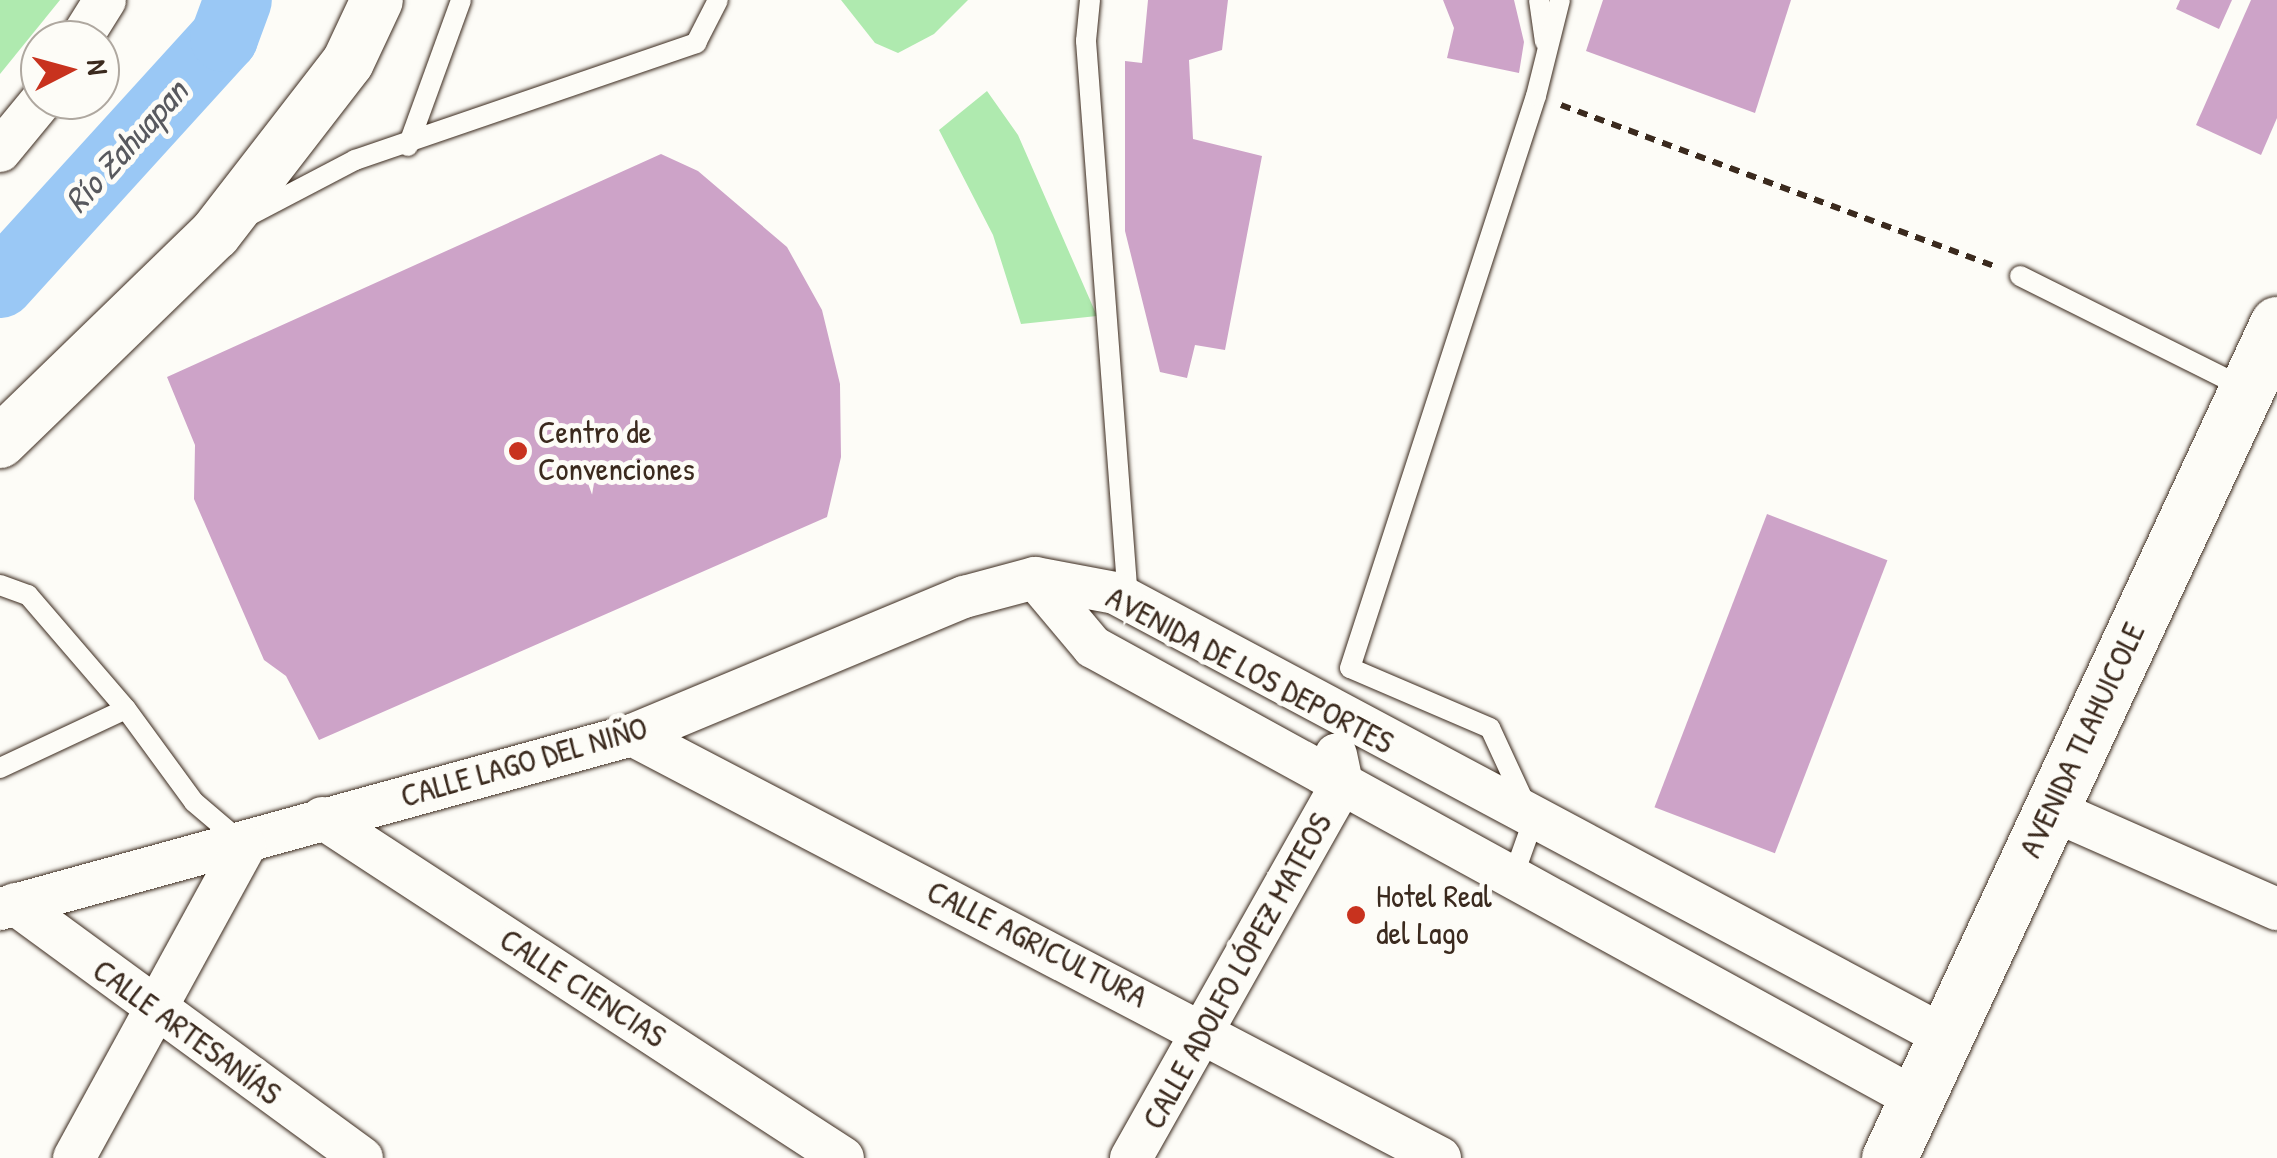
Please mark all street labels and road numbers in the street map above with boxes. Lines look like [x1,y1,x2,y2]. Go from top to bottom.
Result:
street label: AVENIDA DE LOS DEPORTES [1100,578,1400,762]
street label: AVENIDA TLAHUICOLE [2011,617,2153,863]
street label: CALLE LAGO DEL NIÑO [396,708,652,816]
street label: CALLE ADOLFO LÓPEZ MATEOS [1134,806,1340,1136]
street label: CALLE AGRICULTURA [921,872,1153,1016]
street label: CALLE CIENCIAS [493,920,673,1056]
street label: CALLE ARTESANÍAS [86,951,288,1113]

